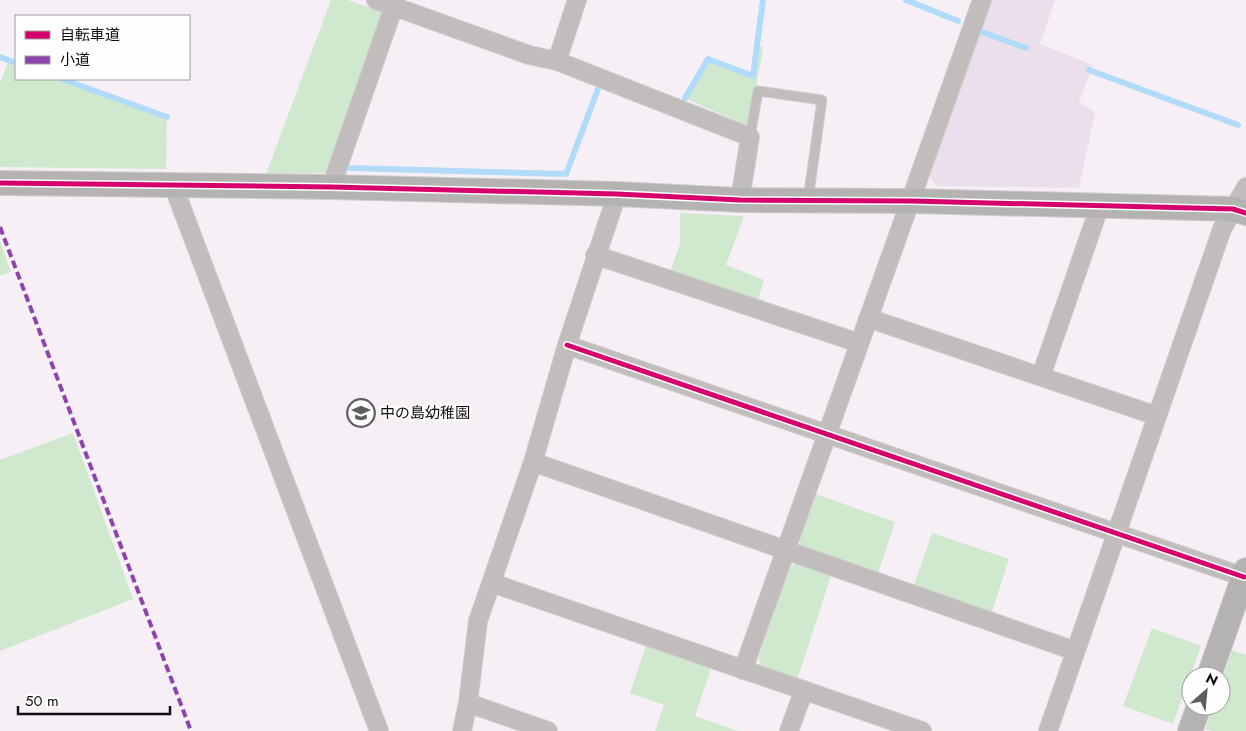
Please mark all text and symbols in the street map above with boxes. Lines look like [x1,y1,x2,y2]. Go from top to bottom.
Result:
legend [15,15,190,80]
text: 自転車道 [60,24,120,46]
text: 小道 [60,49,90,71]
school or university icon: 中の島幼稚園 [346,398,376,428]
place label: 中の島幼稚園 [380,402,470,424]
north arrow [1181,666,1231,716]
text: N [1202,668,1221,691]
scale bar [18,684,170,716]
text: 50 m [25,690,59,712]

